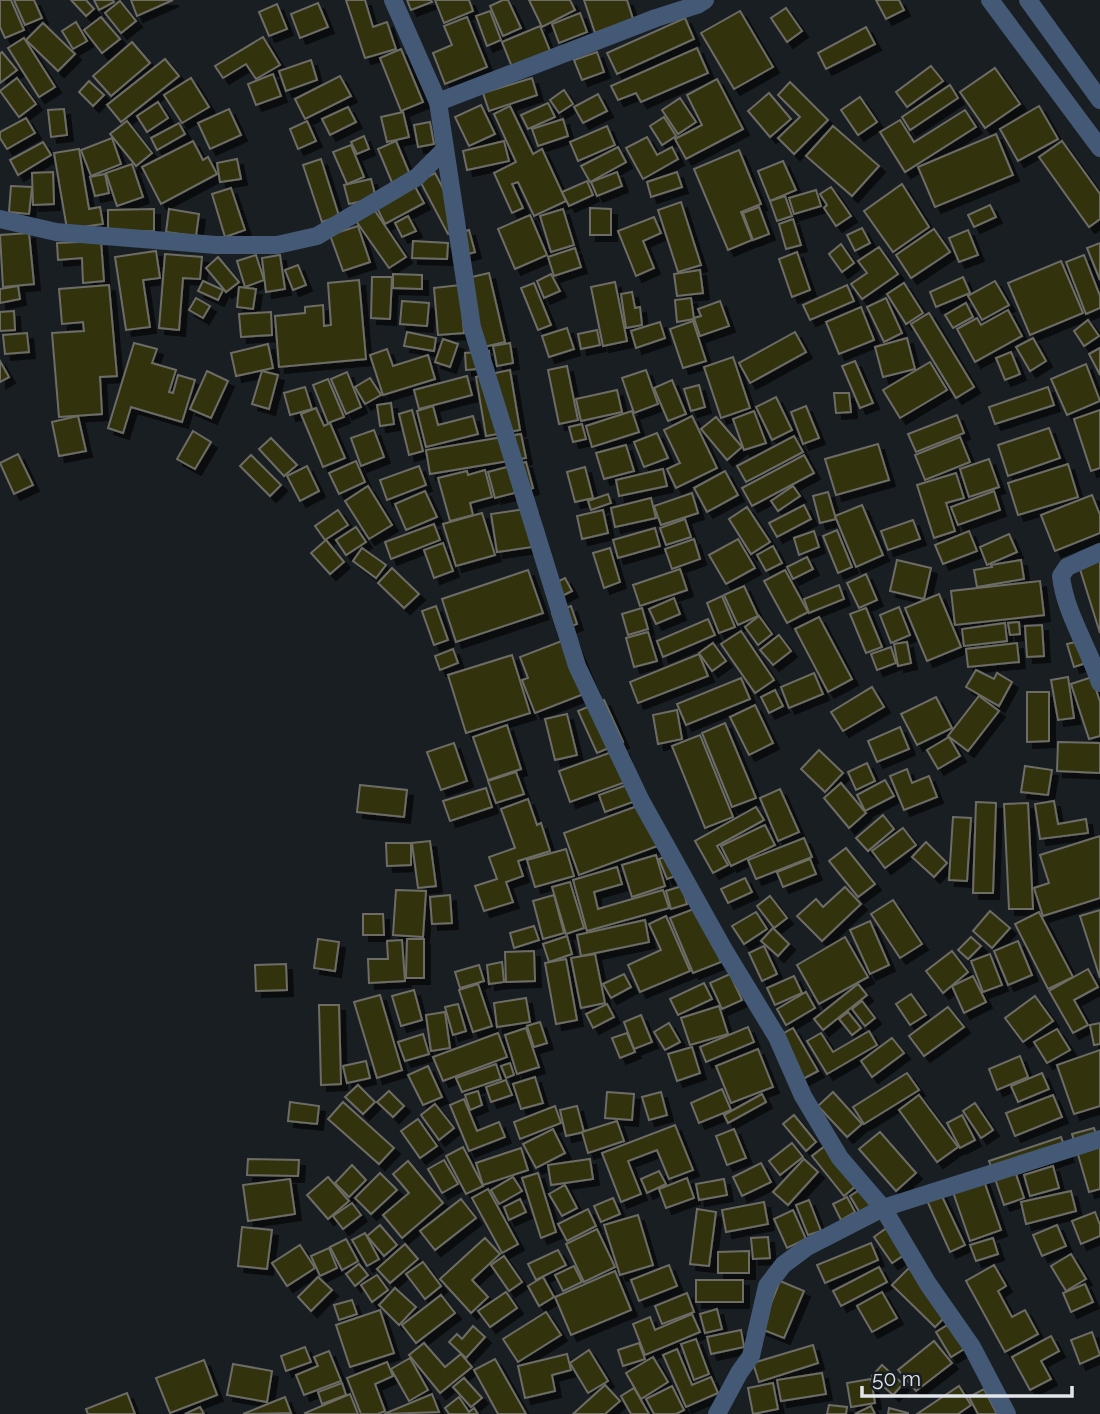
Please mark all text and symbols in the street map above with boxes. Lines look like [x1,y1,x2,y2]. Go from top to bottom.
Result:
scale bar [862,1354,1072,1398]
text: 50 m [872,1366,921,1391]

